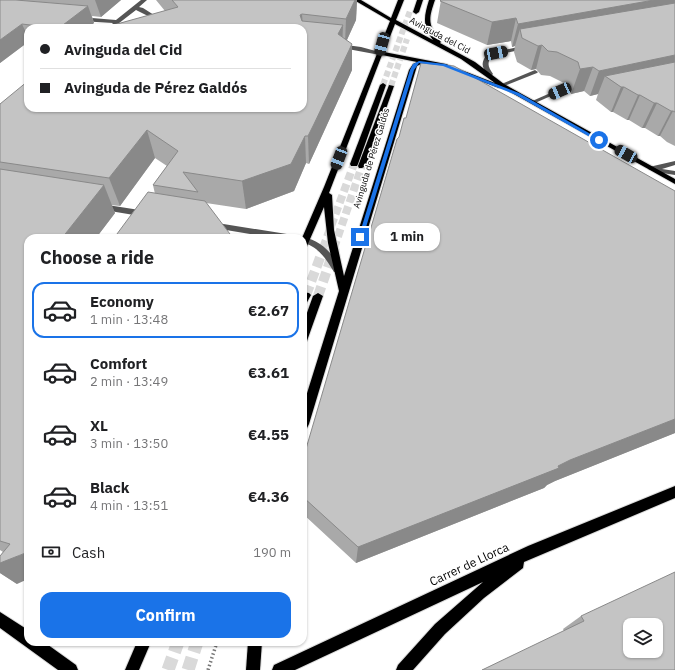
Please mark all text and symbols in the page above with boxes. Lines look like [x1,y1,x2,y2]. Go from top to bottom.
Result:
street label: Avinguda del Cid [408,14,472,56]
car [373,31,391,57]
text: Avinguda del Cid [64,40,182,59]
car [483,45,509,61]
text: Avinguda de Pérez Galdós [64,78,247,97]
car [547,81,573,101]
street label: Avinguda de Pérez Galdós [350,106,392,210]
route start [590,131,608,149]
car [613,143,639,165]
car [329,145,349,171]
callout: 1 min [374,223,440,251]
route end [351,228,369,246]
text: 1 min [390,228,424,245]
text: Choose a ride [40,246,154,269]
icon: car [42,292,78,328]
text: Economy [90,292,154,311]
text: €2.67 [248,301,289,320]
text: 1 min · 13:48 [90,311,168,328]
icon: car [42,354,78,390]
text: Comfort [90,354,147,373]
text: €3.61 [248,363,289,382]
text: 2 min · 13:49 [90,373,168,390]
icon: car [42,416,78,452]
text: XL [90,416,108,435]
text: €4.55 [248,425,289,444]
text: 3 min · 13:50 [90,435,168,452]
icon: car [42,478,78,514]
text: Black [90,478,130,497]
text: €4.36 [248,487,289,506]
text: 4 min · 13:51 [90,497,168,514]
street label: Carrer de Llorca [427,539,511,589]
icon: cash [40,541,62,563]
text: Cash [72,543,105,562]
text: 190 m [253,544,291,561]
button: Confirm [40,592,291,638]
map controls [623,618,663,658]
button: layers [623,618,663,658]

